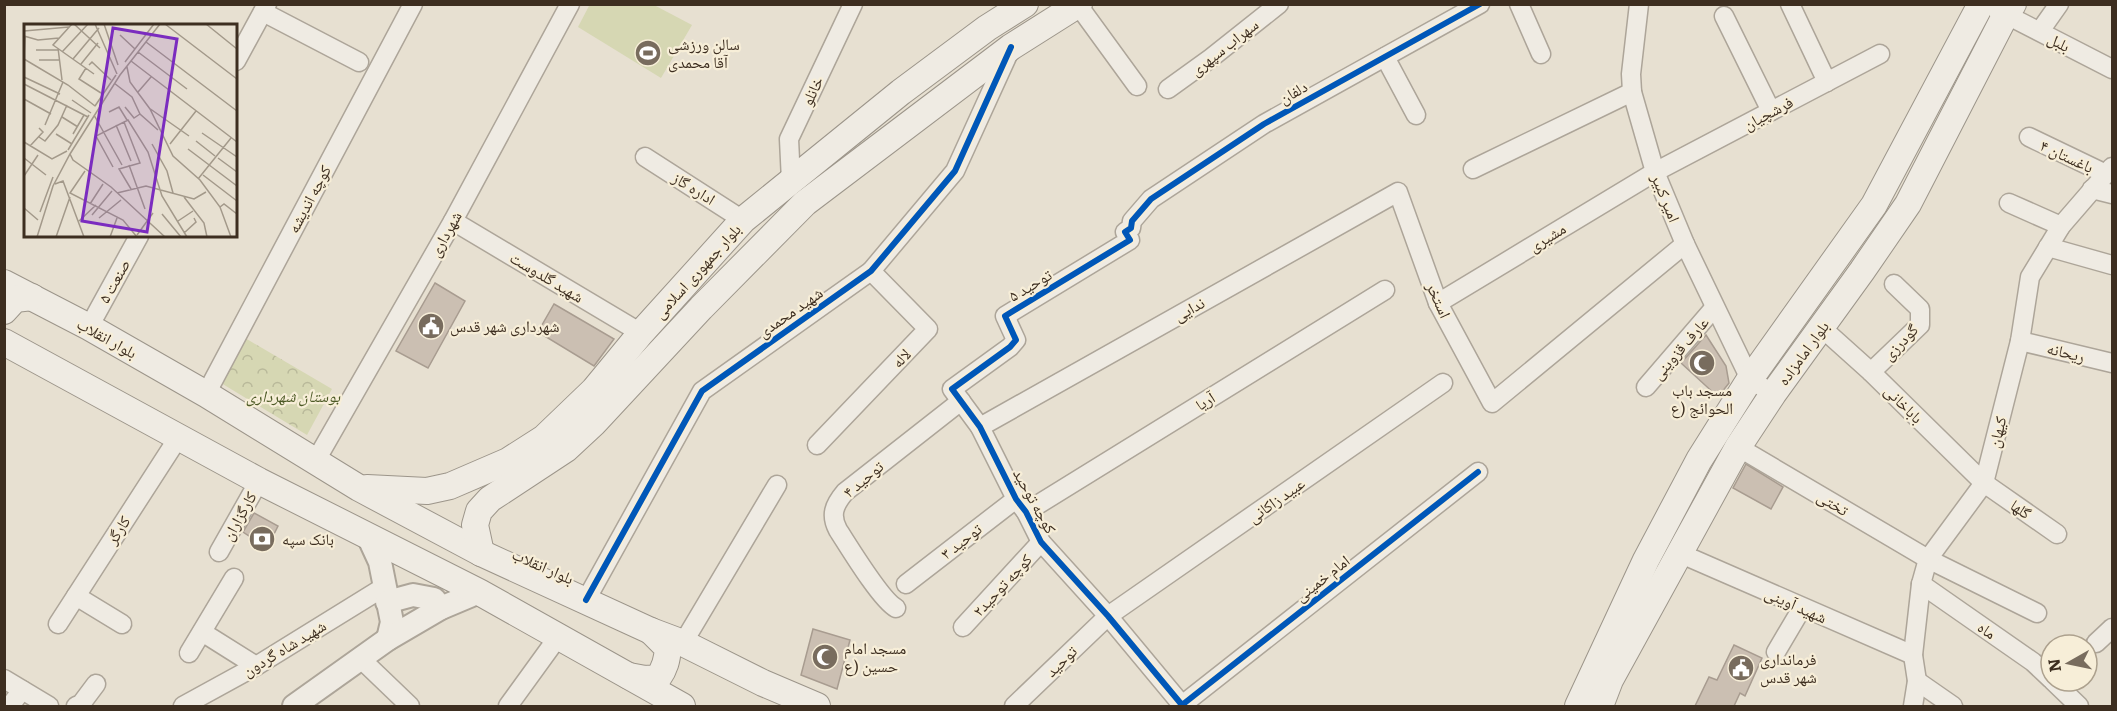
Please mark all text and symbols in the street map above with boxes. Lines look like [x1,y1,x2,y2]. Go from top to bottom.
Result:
street label: سهراب سپهری [1184,12,1263,81]
inset map [24,24,237,237]
street label: بلبل [2044,25,2075,57]
place label: سالن ورزشی آقا محمدی [668,31,740,73]
sports icon: سالن ورزشی آقا محمدی [633,38,663,68]
street label: خانلو [794,72,828,109]
street label: دلفان [1274,73,1311,109]
street label: فرشچیان [1738,89,1797,135]
street label: باغستان ۴ [2037,132,2098,178]
street label: کوچه اندیشه [280,160,336,237]
street label: اداره گاز [667,164,721,210]
street label: امیر کبیر [1646,169,1687,225]
street label: شهرداری [422,206,467,261]
street label: مشیری [1523,216,1570,257]
street label: بلوار جمهوری اسلامی [647,217,746,323]
street label: شهید گلدوست [506,245,589,308]
street label: صنعت ۵ [91,254,135,307]
street label: توحید ۵ [1003,262,1056,307]
street label: استخر [1421,277,1458,321]
street label: شهید محمدی [752,280,827,343]
street label: ندایی [1169,290,1208,326]
street label: عارف قزوینی [1645,310,1714,384]
street label: بلوار انقلاب [73,311,142,364]
public building icon: شهرداری شهر قدس [416,311,446,341]
place label: شهرداری شهر قدس [450,313,560,337]
street label: بلوار امامزاده [1770,315,1834,390]
street label: گودرزی [1876,317,1923,365]
street label: ریحانه [2045,335,2088,367]
street label: لاله [885,342,915,372]
mosque icon: مسجد باب الحوائج (ع [1687,348,1717,378]
place label: مسجد باب الحوائج (ع [1671,377,1733,419]
street label: باباخانی [1880,378,1930,428]
park label: بوستان شهرداری [246,383,341,407]
street label: آریا [1190,384,1220,416]
street label: کیهان [1981,413,2012,450]
street label: توحید ۴ [837,454,888,502]
street label: کوچه توحید [1008,464,1064,538]
street label: عبید زاکانی [1242,471,1309,528]
street label: تختی [1813,483,1854,521]
street label: کارگزاران [215,486,262,545]
street label: گلها [2006,492,2037,524]
street label: کارگر [98,510,136,549]
street label: توحید ۳ [935,516,986,564]
bank icon: بانک سپه [247,524,277,554]
place label: بانک سپه [282,526,334,550]
street label: بلوار انقلاب [509,541,578,589]
street label: کوچه توحید۲ [966,547,1037,621]
street label: امام خمینی [1289,548,1354,606]
street label: شهید آوینی [1762,580,1831,628]
street label: شهید شاه گردون [237,613,330,682]
street label: ماه [1973,614,2002,644]
north arrow [2039,633,2099,693]
place label: مسجد امام حسین (ع [844,635,906,677]
street label: توحید [1039,639,1082,682]
mosque icon: مسجد امام حسین (ع [810,642,840,672]
place label: فرمانداری شهر قدس [1760,646,1817,688]
public building icon: فرمانداری شهر قدس [1726,653,1756,683]
text: N [2040,657,2066,674]

